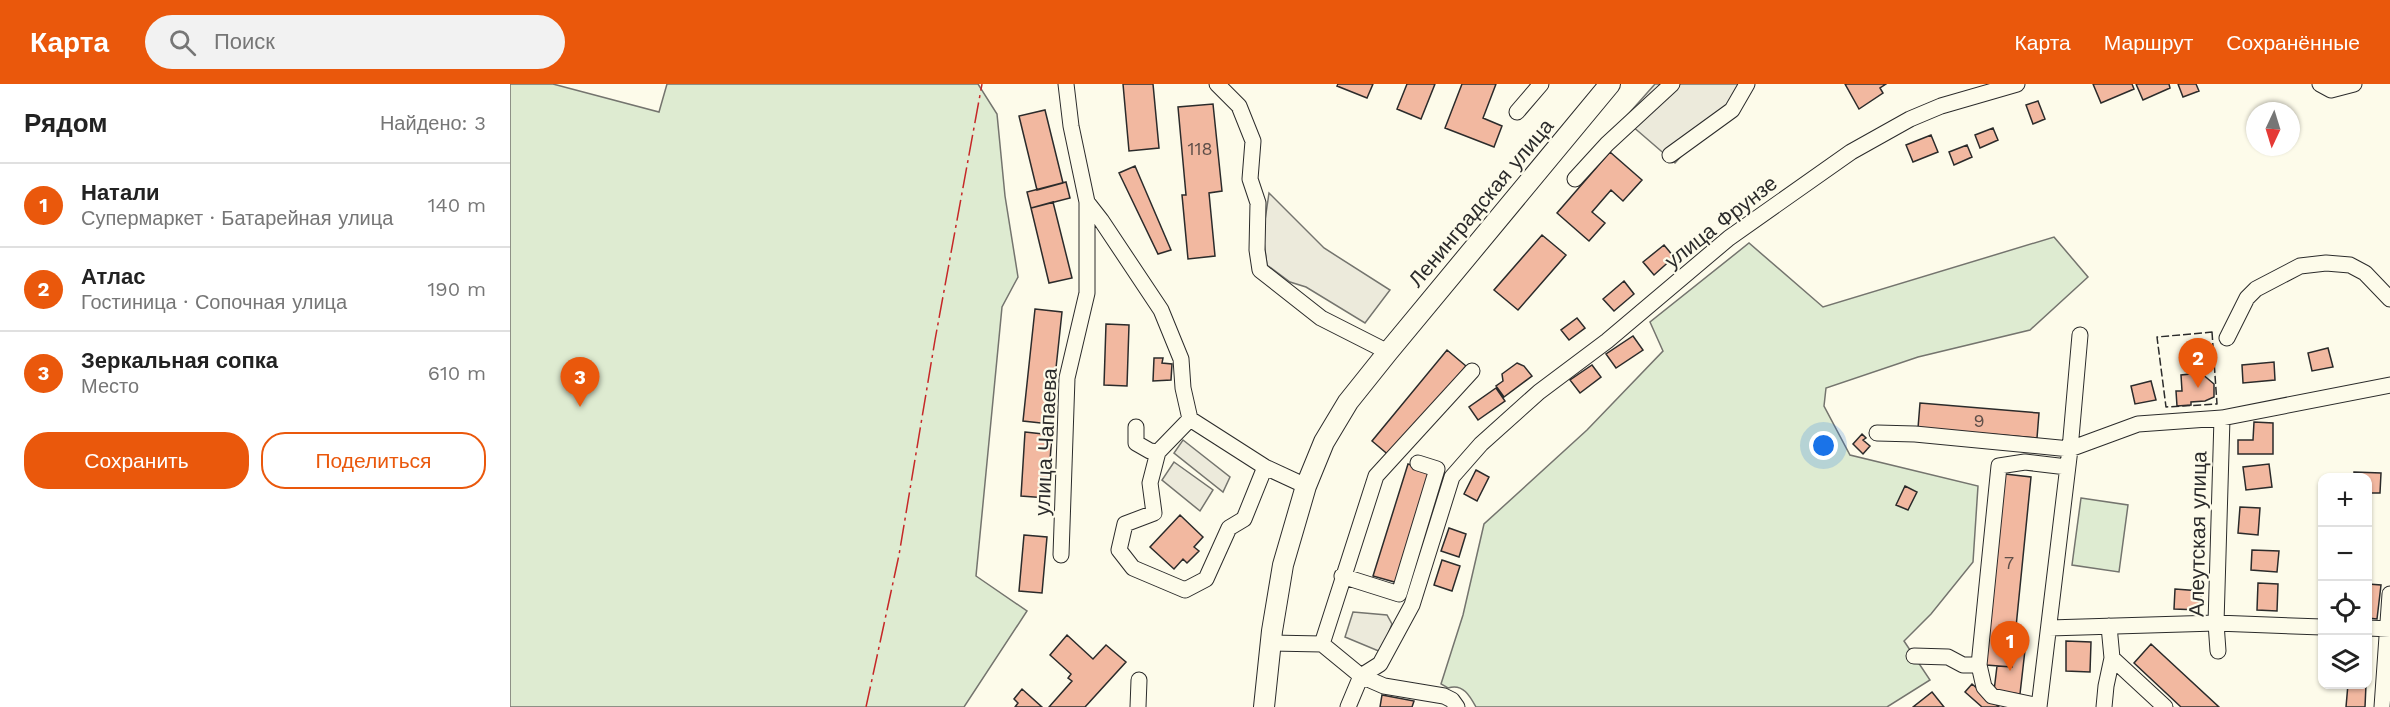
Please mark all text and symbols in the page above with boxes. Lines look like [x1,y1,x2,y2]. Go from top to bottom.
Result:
search box [145,15,565,69]
text: Карта [30,26,109,59]
icon: search [166,26,199,59]
text: Поиск [214,29,275,54]
text: Карта [2015,30,2071,55]
text: Маршрут [2104,30,2193,55]
text: Сохранённые [2226,30,2360,55]
north arrow [2246,102,2300,156]
text: Рядом [24,108,107,138]
text: Найдено: 3 [380,111,486,135]
street label: Ленинградская улица [1403,113,1558,292]
house number: 118 [1187,138,1213,159]
street label: улица Фрунзе [1660,170,1782,273]
text: Натали [81,180,160,205]
text: 1 [39,193,48,217]
text: 140 m [428,193,486,217]
text: Супермаркет · Батарейная улица [81,206,393,230]
text: Атлас [81,264,146,289]
text: 2 [38,277,49,301]
text: 190 m [428,277,486,301]
text: Гостиница · Сопочная улица [81,290,347,314]
pin: 2 [2178,338,2218,388]
text: Зеркальная сопка [81,348,278,373]
pin: 3 [560,358,600,407]
text: 3 [38,361,49,385]
text: 610 m [428,361,486,385]
street label: улица Чапаева [1029,367,1062,516]
text: Место [81,374,139,398]
house number: 9 [1973,410,1985,431]
your location [1809,431,1838,460]
button: Сохранить [24,432,249,489]
button: Поделиться [261,432,486,489]
street label: Алеутская улица [2184,451,2211,617]
map controls [2318,473,2372,689]
button: + [2318,473,2372,527]
button: − [2318,527,2372,581]
house number: 7 [2004,552,2014,573]
button: locate [2318,581,2372,635]
pin: 1 [1990,622,2030,671]
button: layers [2318,635,2372,689]

